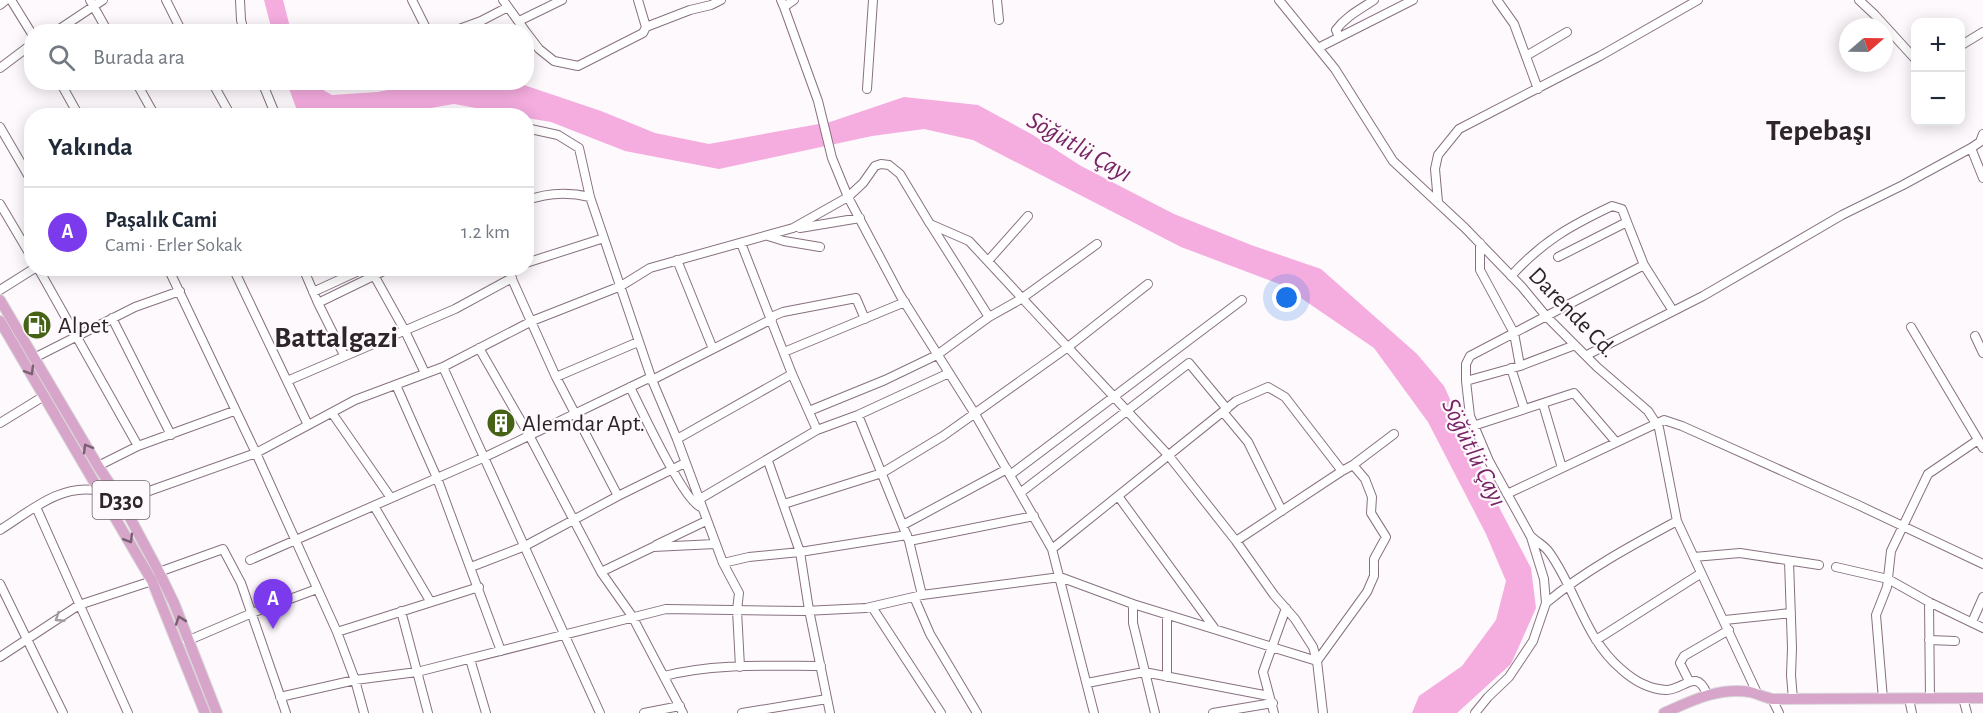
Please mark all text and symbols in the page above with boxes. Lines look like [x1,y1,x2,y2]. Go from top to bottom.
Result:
north arrow [1839,18,1893,72]
map controls [1911,18,1965,126]
button: + [1911,18,1965,72]
search box [24,24,534,90]
icon: search [45,41,78,74]
text: Burada ara [93,46,185,68]
button: − [1911,72,1965,126]
water label: Söğütlü Çayı [1023,106,1136,187]
district label: Tepebaşı [1766,116,1872,146]
text: Yakında [48,134,133,160]
text: Paşalık Cami [105,209,217,231]
text: A [62,222,74,242]
text: 1.2 km [461,222,510,242]
text: Cami · Erler Sokak [105,235,242,255]
street label: Darende Cd. [1524,263,1621,362]
your location [1272,283,1301,312]
fuel station icon: Alpet [21,309,53,341]
place label: Alpet [58,314,109,338]
district label: Battalgazi [274,323,398,353]
one-way arrow [22,365,34,376]
water label: Söğütlü Çayı [1437,394,1511,510]
building icon: Alemdar Apt. [485,407,517,439]
place label: Alemdar Apt. [522,412,645,436]
one-way arrow [83,444,95,454]
road number: D330 [92,481,150,519]
one-way arrow [122,533,133,543]
pin: A [254,580,292,629]
one-way arrow [55,611,66,622]
one-way arrow [174,615,187,626]

